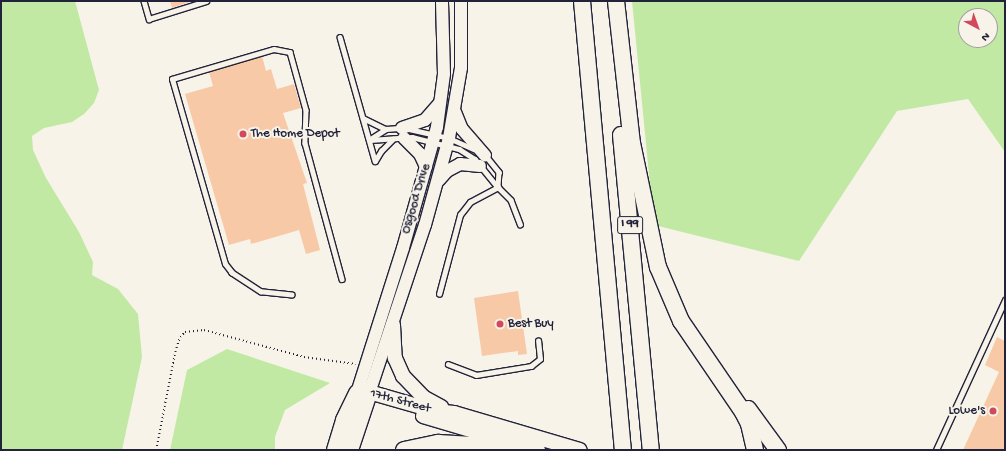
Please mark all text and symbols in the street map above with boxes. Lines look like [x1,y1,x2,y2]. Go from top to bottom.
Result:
north arrow [958,8,998,48]
text: N [979,29,992,43]
place label: The Home Depot [251,126,340,142]
marker: The Home Depot [238,129,248,139]
street label: Osgood Drive [399,162,435,236]
road number: I 99 [617,215,643,235]
place label: Best Buy [508,316,554,332]
marker: Best Buy [495,319,505,329]
street label: 17th Street [368,386,432,418]
place label: Lowe's [949,403,985,419]
marker: Lowe's [988,406,998,416]

